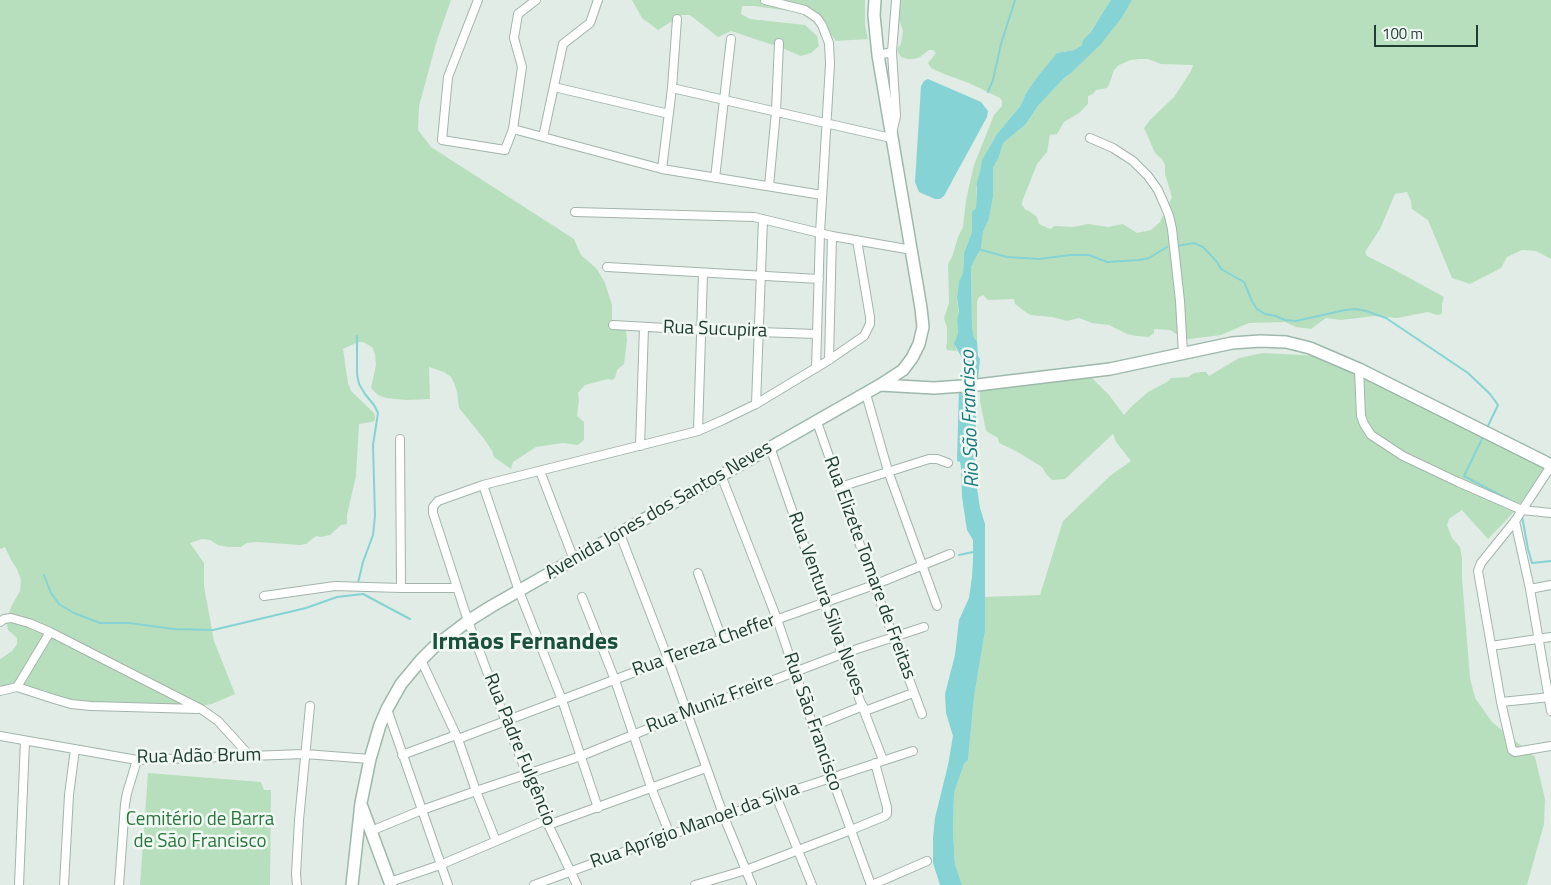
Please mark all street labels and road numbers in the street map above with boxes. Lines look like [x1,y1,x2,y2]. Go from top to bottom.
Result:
street label: Rua Sucupira [662,317,768,343]
street label: Avenida Jones dos Santos Neves [541,437,777,585]
street label: Rua Elizete Tomare de Freitas [818,453,920,683]
street label: Rua Ventura Silva Neves [782,509,870,699]
street label: Rua Tereza Cheffer [629,610,779,682]
street label: Rua São Francisco [778,650,846,794]
street label: Rua Muniz Freire [643,669,777,739]
street label: Rua Padre Fulgêncio [478,670,560,830]
street label: Rua Adão Brum [136,745,262,769]
street label: Rua Aprígio Manoel da Silva [587,778,803,874]

